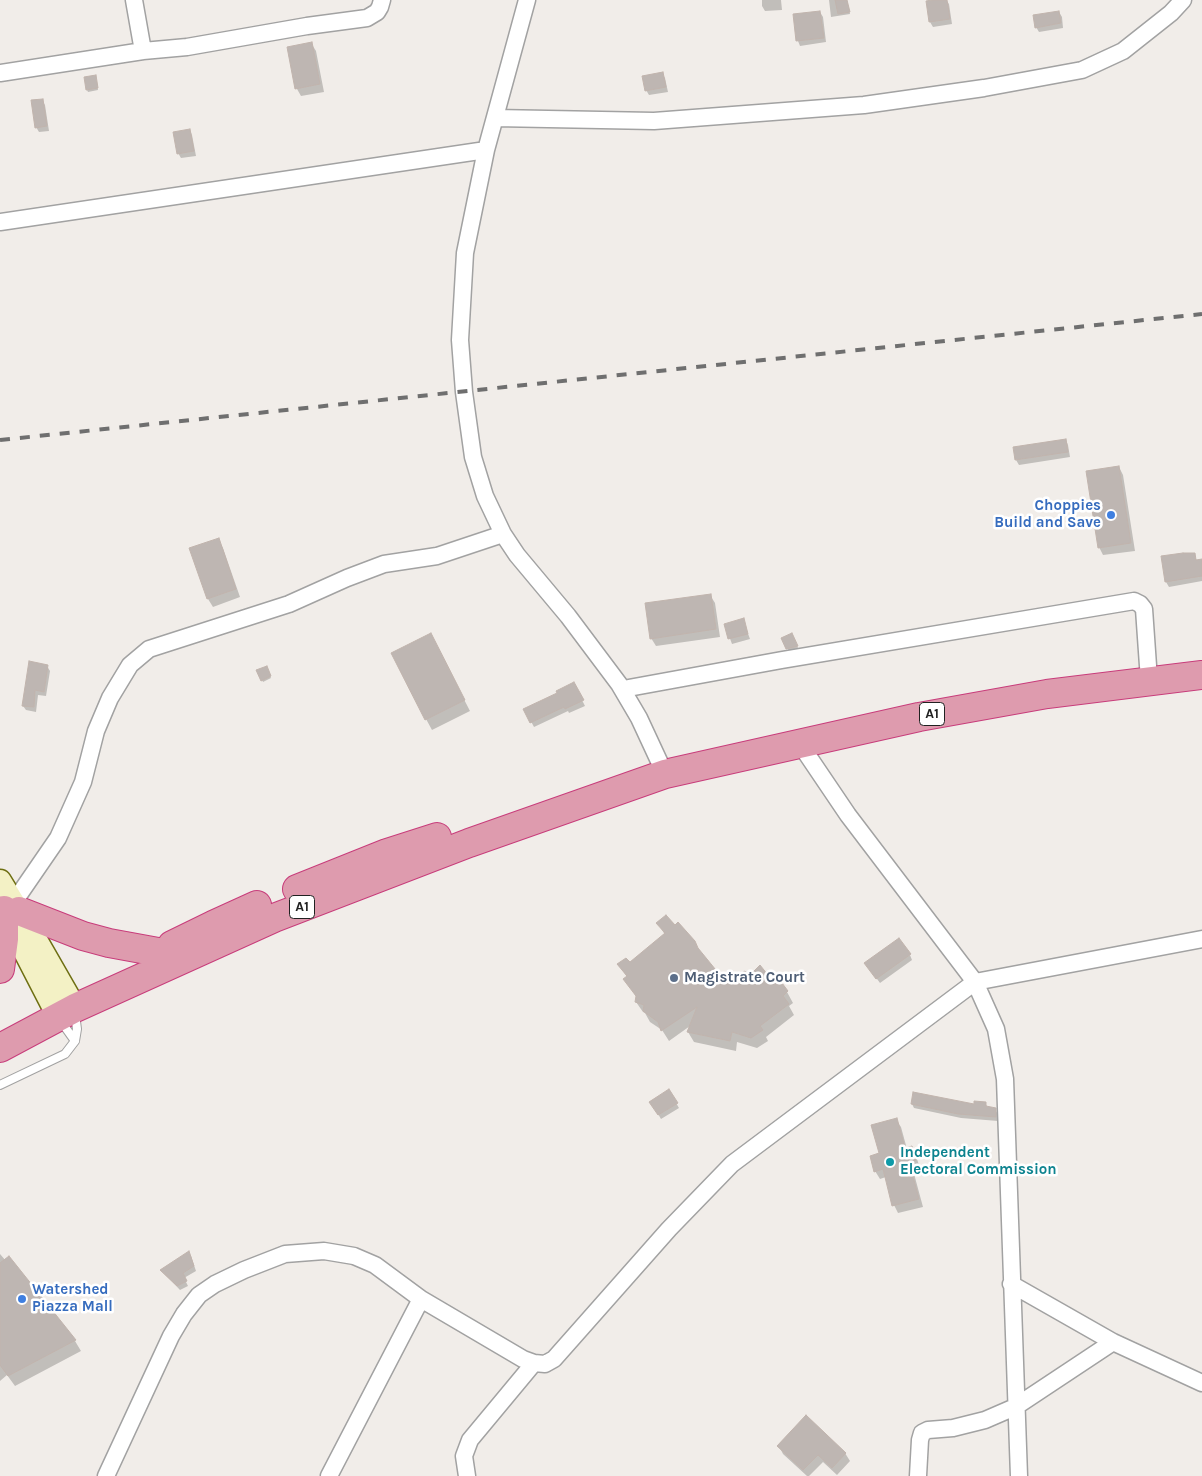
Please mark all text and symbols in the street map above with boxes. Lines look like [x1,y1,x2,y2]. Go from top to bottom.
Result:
place label: Choppies Build and Save [994,497,1101,532]
marker: Choppies Build and Save [1105,509,1117,521]
road number: A1 [920,702,944,726]
road number: A1 [290,896,314,919]
place label: Magistrate Court [684,969,805,987]
marker: Magistrate Court [668,972,680,984]
place label: Independent Electoral Commission [900,1144,1057,1179]
marker: Independent Electoral Commission [884,1156,896,1168]
place label: Watershed Piazza Mall [32,1281,113,1316]
marker: Watershed Piazza Mall [16,1293,28,1305]

